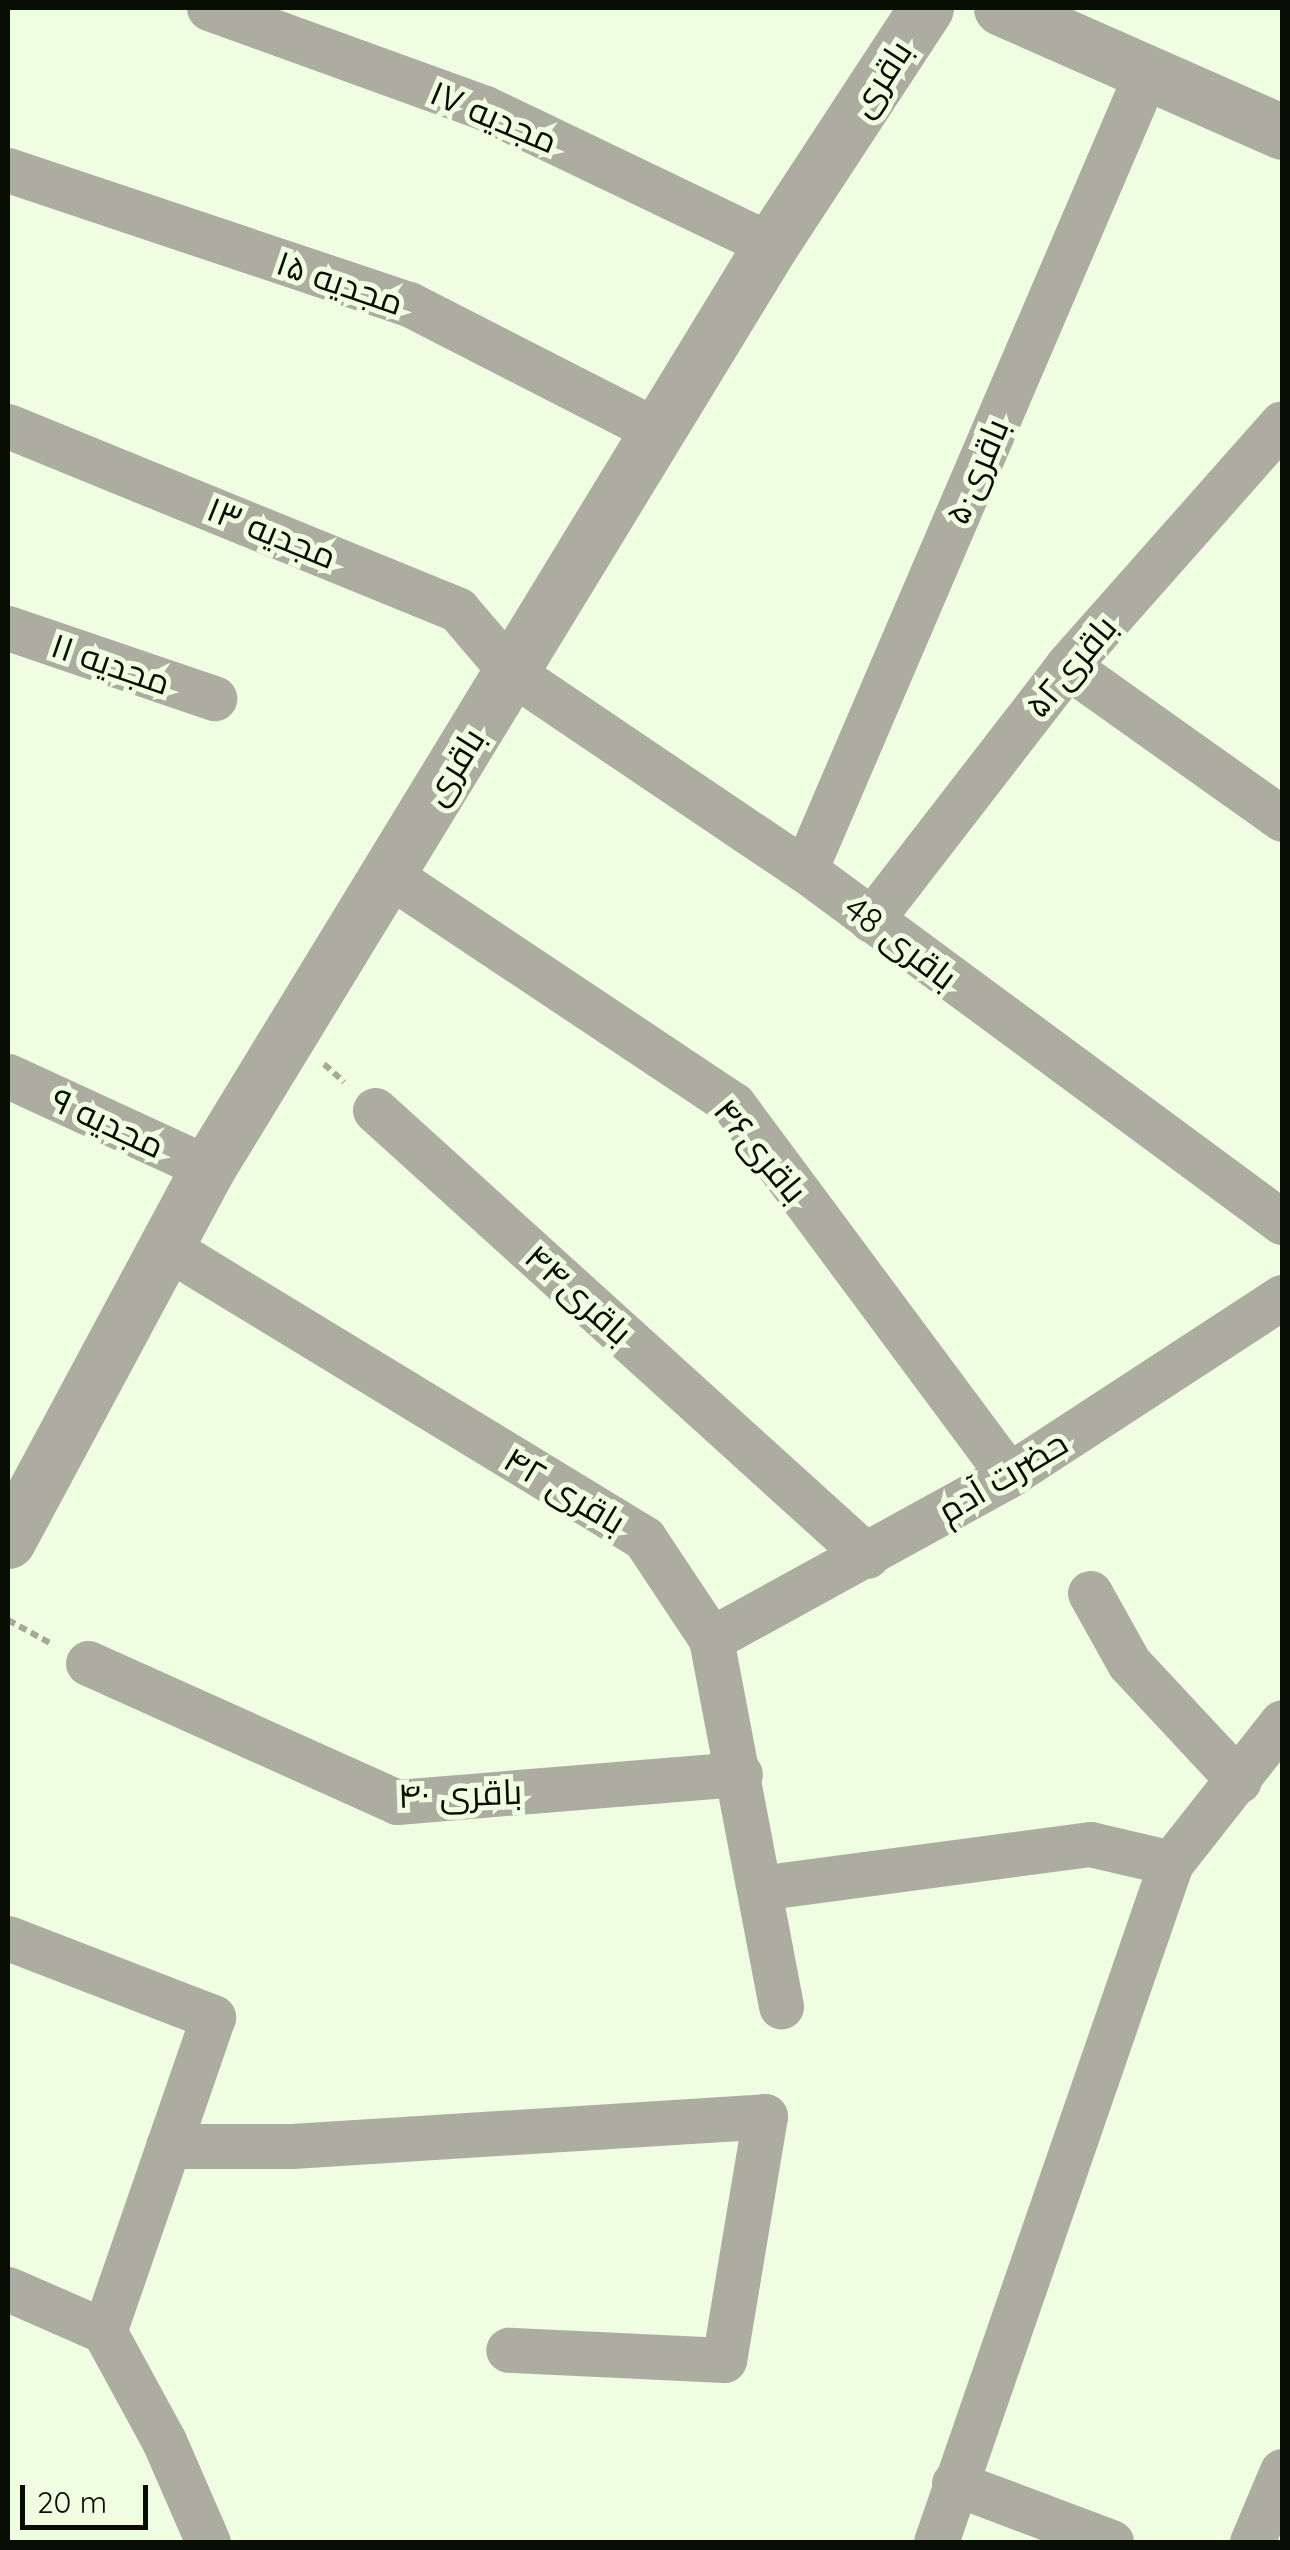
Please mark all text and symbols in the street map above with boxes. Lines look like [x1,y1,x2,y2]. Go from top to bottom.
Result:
street label: باقری [840,32,920,124]
street label: مجدیه ۱۷ [424,70,564,162]
street label: مجدیه ۱۵ [271,241,409,323]
street label: باقری۵۰ [935,412,1017,530]
street label: مجدیه ۱۳ [201,487,343,577]
street label: باقری۵۲ [1015,606,1125,726]
street label: مجدیه ۱۱ [46,623,176,703]
street label: باقری [413,720,493,812]
street label: باقری 48 [837,886,965,998]
street label: مجدیه ۹ [45,1078,171,1166]
street label: باقری۴۶ [705,1089,817,1211]
street label: باقری۴۴ [517,1235,641,1353]
street label: حضرت آدم [929,1421,1075,1531]
street label: باقری ۴۲ [497,1437,633,1543]
street label: باقری ۴۰ [397,1770,523,1816]
scale bar [25,2465,152,2527]
text: 20 m [37,2483,107,2521]

